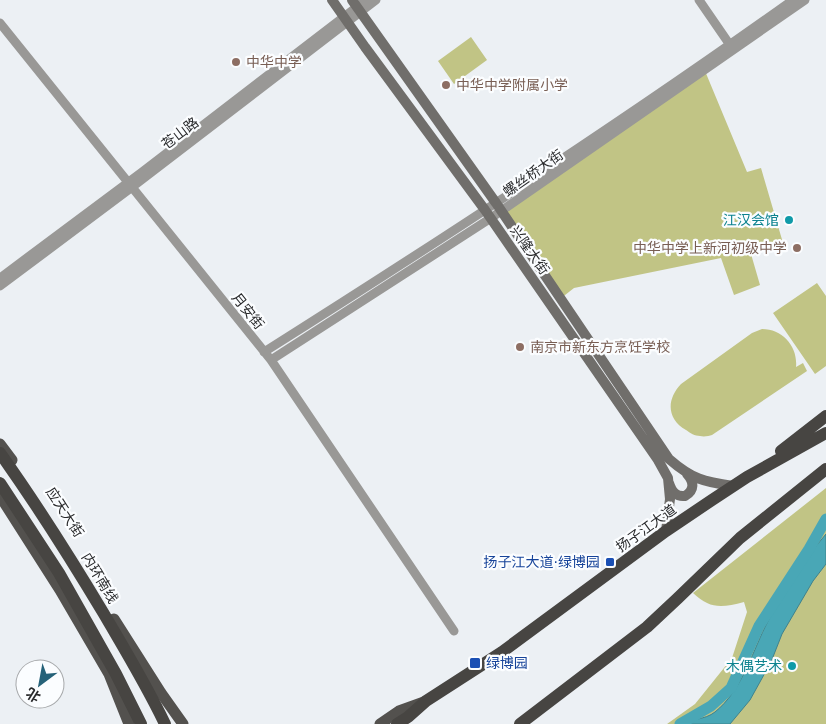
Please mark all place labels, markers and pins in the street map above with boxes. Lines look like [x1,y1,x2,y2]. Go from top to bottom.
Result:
place label: 中华中学 [246,54,302,70]
marker: 中华中学 [230,56,242,68]
place label: 中华中学附属小学 [456,77,568,93]
marker: 中华中学附属小学 [440,79,452,91]
place label: 江汉会馆 [723,212,779,228]
marker: 江汉会馆 [783,214,795,226]
place label: 中华中学上新河初级中学 [633,240,787,256]
marker: 中华中学上新河初级中学 [791,242,803,254]
place label: 南京市新东方烹饪学校 [530,339,670,355]
marker: 南京市新东方烹饪学校 [514,341,526,353]
place label: 扬子江大道·绿博园 [484,554,600,570]
marker: 扬子江大道·绿博园 [604,556,616,568]
place label: 绿博园 [486,655,528,671]
marker: 绿博园 [468,656,482,670]
place label: 木偶艺术 [726,658,782,674]
marker: 木偶艺术 [786,660,798,672]

